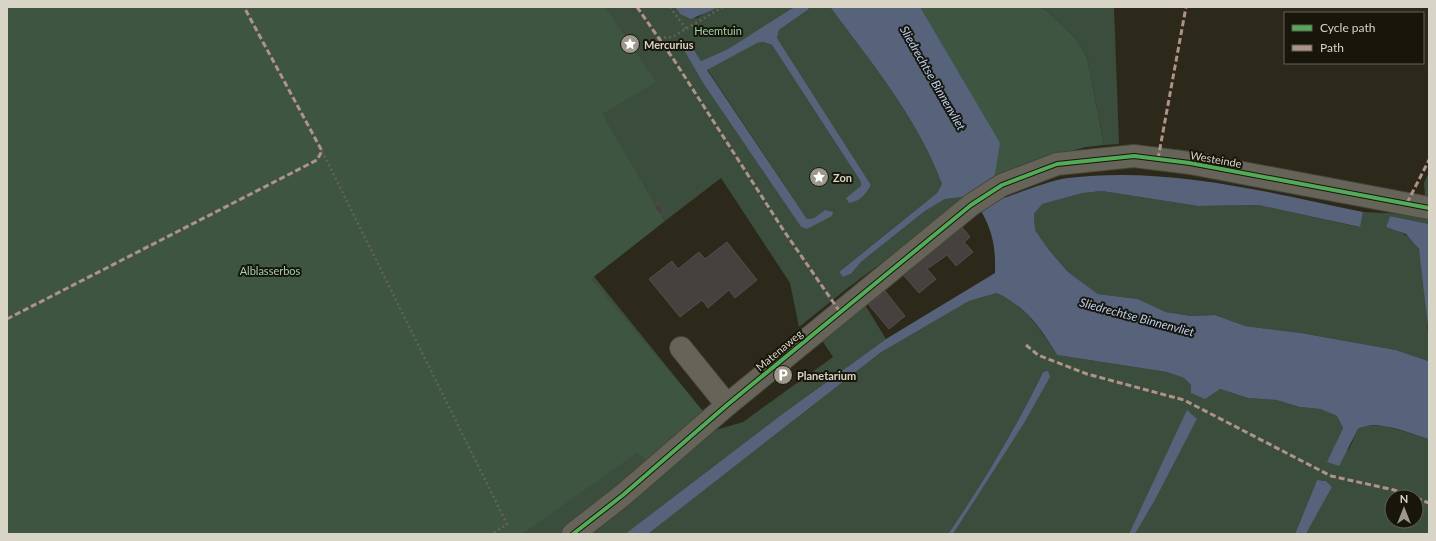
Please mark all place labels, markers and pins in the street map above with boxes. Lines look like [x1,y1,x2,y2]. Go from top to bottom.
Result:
place icon: Mercurius [619,33,641,55]
place label: Mercurius [644,38,694,51]
place icon: Zon [808,166,830,188]
place label: Zon [833,171,852,184]
parking icon: Planetarium [772,364,794,386]
place label: Planetarium [797,369,856,382]

